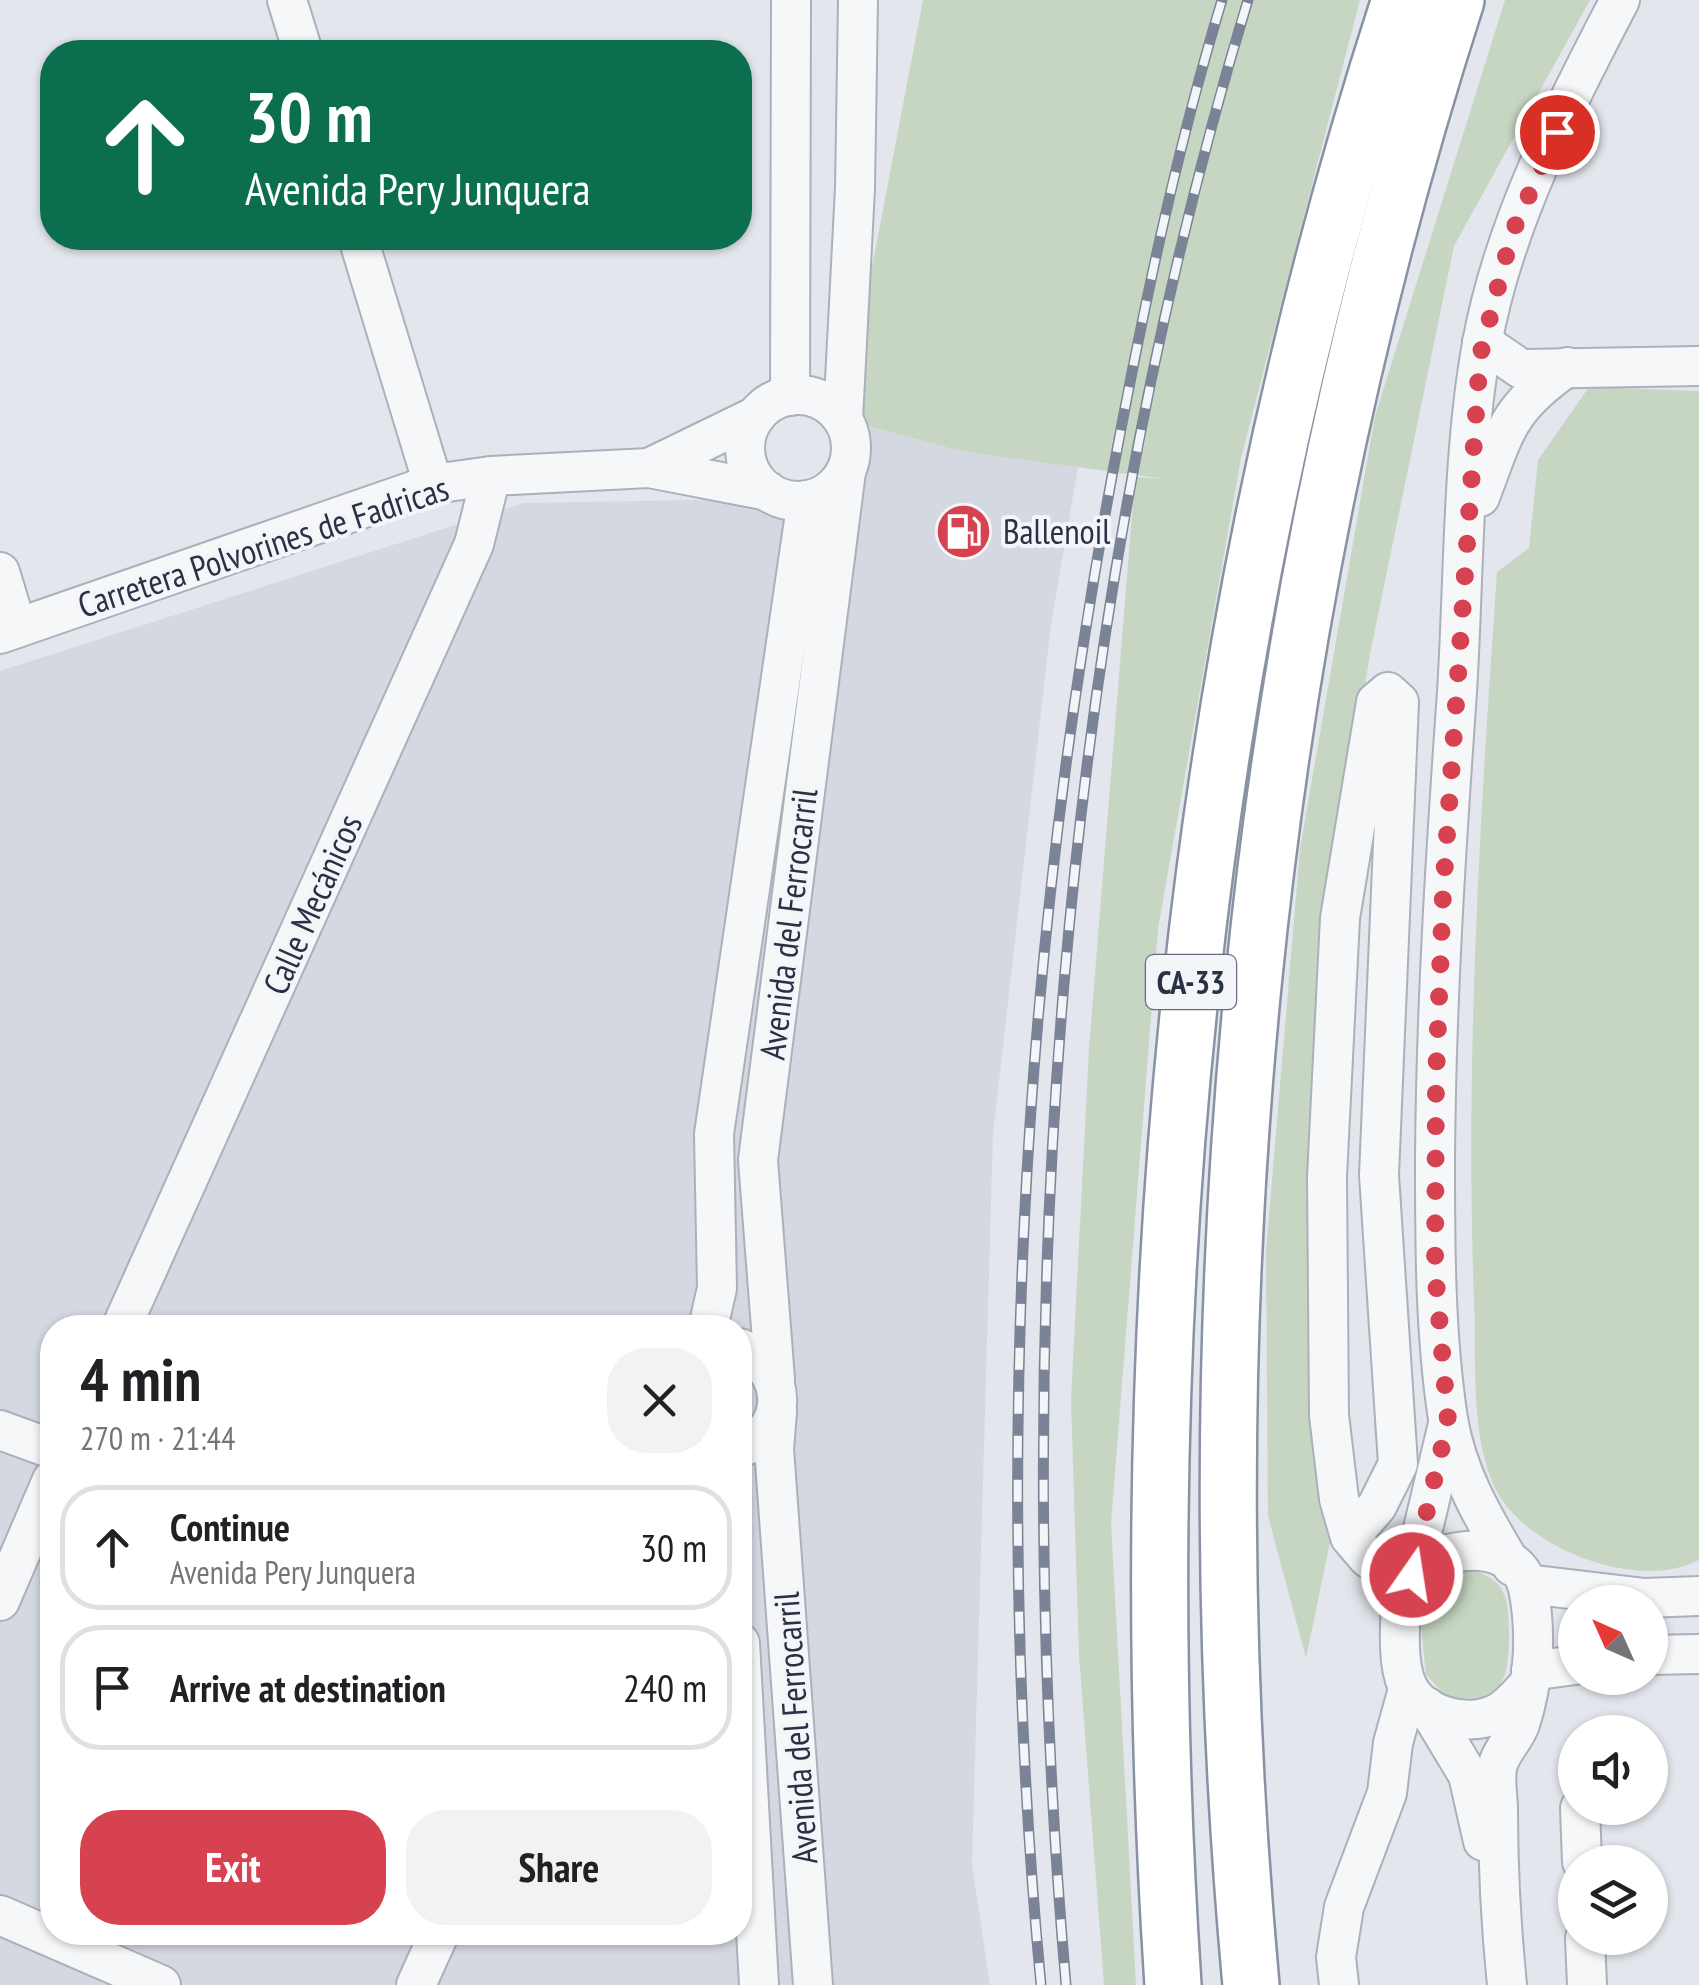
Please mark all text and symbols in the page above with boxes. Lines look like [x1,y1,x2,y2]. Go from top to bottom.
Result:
text: 30 m [245,71,373,161]
icon: ahead [80,80,210,210]
pin [1515,90,1600,175]
icon: arrive [1530,105,1585,160]
text: Avenida Pery Junquera [245,159,591,217]
street label: Carretera Polvorines de Fadricas [72,464,454,628]
fuel station icon: Ballenoil [934,501,994,561]
place label: Ballenoil [1003,508,1111,554]
street label: Avenida del Ferrocarril [749,786,827,1062]
street label: Calle Mecánicos [252,807,372,1001]
road number: CA-33 [1146,955,1236,1009]
text: 4 min [80,1340,201,1418]
button: close [607,1348,712,1453]
text: 270 m · 21:44 [80,1417,235,1459]
text: Continue [170,1502,290,1551]
icon: ahead [85,1520,140,1575]
text: 30 m [640,1523,707,1572]
position arrow [1360,1523,1464,1627]
text: Avenida Pery Junquera [170,1551,416,1593]
north arrow [1558,1585,1668,1695]
map controls [1558,1585,1668,1955]
street label: Avenida del Ferrocarril [763,1590,827,1866]
icon: arrive [85,1660,140,1715]
text: Arrive at destination [170,1663,446,1712]
text: 240 m [623,1663,707,1712]
button: sound [1558,1715,1668,1825]
button: Exit [80,1810,386,1925]
button: Share [406,1810,712,1925]
button: layers [1558,1845,1668,1955]

